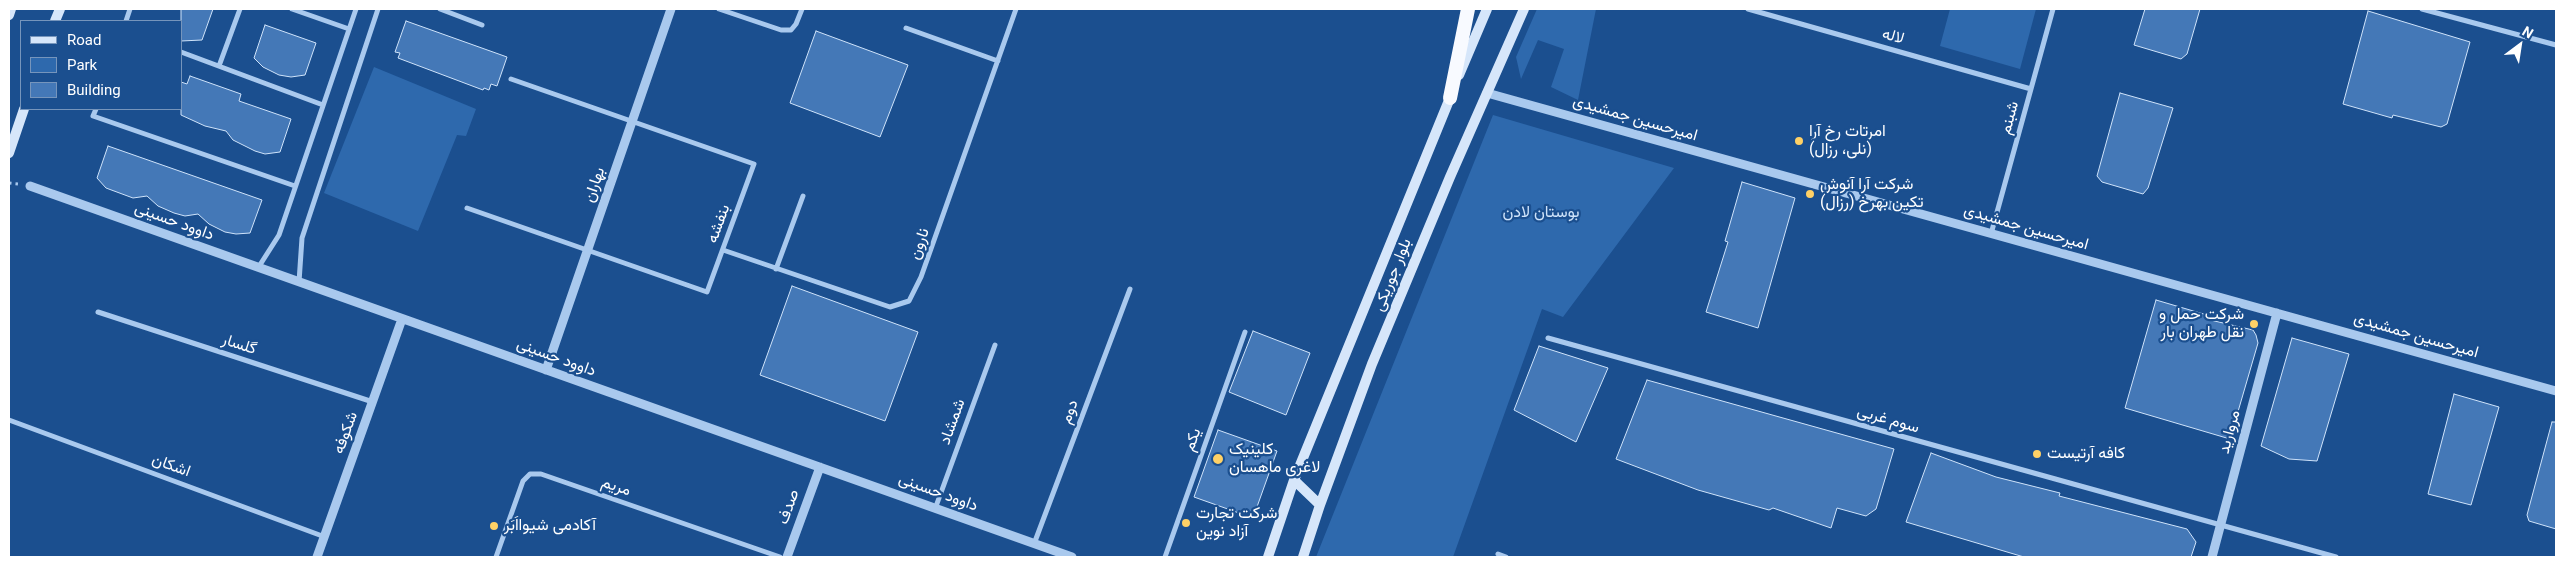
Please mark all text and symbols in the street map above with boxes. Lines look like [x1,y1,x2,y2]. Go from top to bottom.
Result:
legend [20,20,182,110]
north arrow [2495,20,2545,70]
text: N [2519,23,2536,42]
street label: لاله [1880,25,1906,49]
text: Road [67,31,101,49]
text: Park [67,56,97,74]
text: Building [67,81,121,99]
street label: امیرحسین جمشیدی [1571,92,1699,146]
street label: شبنم [1996,99,2024,137]
place label: امرتات رخ آرا (نلی، رزال) [1809,122,1886,160]
marker: امرتات رخ آرا (نلی، رزال) [1793,135,1805,147]
street label: بهاران [580,165,610,205]
place label: شرکت آرا آنوش تکین بهرخ (رزال) [1820,175,1923,213]
marker: شرکت آرا آنوش تکین بهرخ (رزال) [1804,188,1816,200]
street label: داوود حسینی [132,199,216,245]
street label: امیرحسین جمشیدی [1962,201,2090,255]
street label: بنفشه [703,202,735,246]
park label: بوستان لادن [1502,203,1580,223]
street label: نارون [906,226,934,262]
street label: بلوار جوریکی [1370,236,1416,314]
place label: شرکت حمل و نقل طهران بار [2159,305,2244,343]
street label: امیرحسین جمشیدی [2352,309,2480,363]
marker: شرکت حمل و نقل طهران بار [2248,318,2260,330]
street label: گلسار [219,330,259,360]
street label: داوود حسینی [514,335,598,381]
street label: شمشاد [936,397,970,447]
street label: دوم [1057,397,1083,427]
street label: سوم غربی [1855,402,1921,438]
street label: مروارید [2215,408,2245,456]
street label: شکوفه [330,409,362,457]
street label: یکم [1180,426,1206,454]
place label: کلینیک لاغری ماهسان [1229,440,1320,478]
place label: کافه آرتیست [2047,444,2125,464]
marker: کافه آرتیست [2031,448,2043,460]
street label: اشکان [149,450,193,482]
marker: کلینیک لاغری ماهسان [1211,452,1225,466]
street label: داوود حسینی [896,470,980,516]
street label: مریم [599,473,633,501]
street label: صدف [774,487,804,527]
place label: شرکت تجارت آزاد نوین [1196,504,1277,542]
place label: آکادمی شیوااَبَر [504,516,596,536]
marker: شرکت تجارت آزاد نوین [1180,517,1192,529]
marker: آکادمی شیوااَبَر [488,520,500,532]

